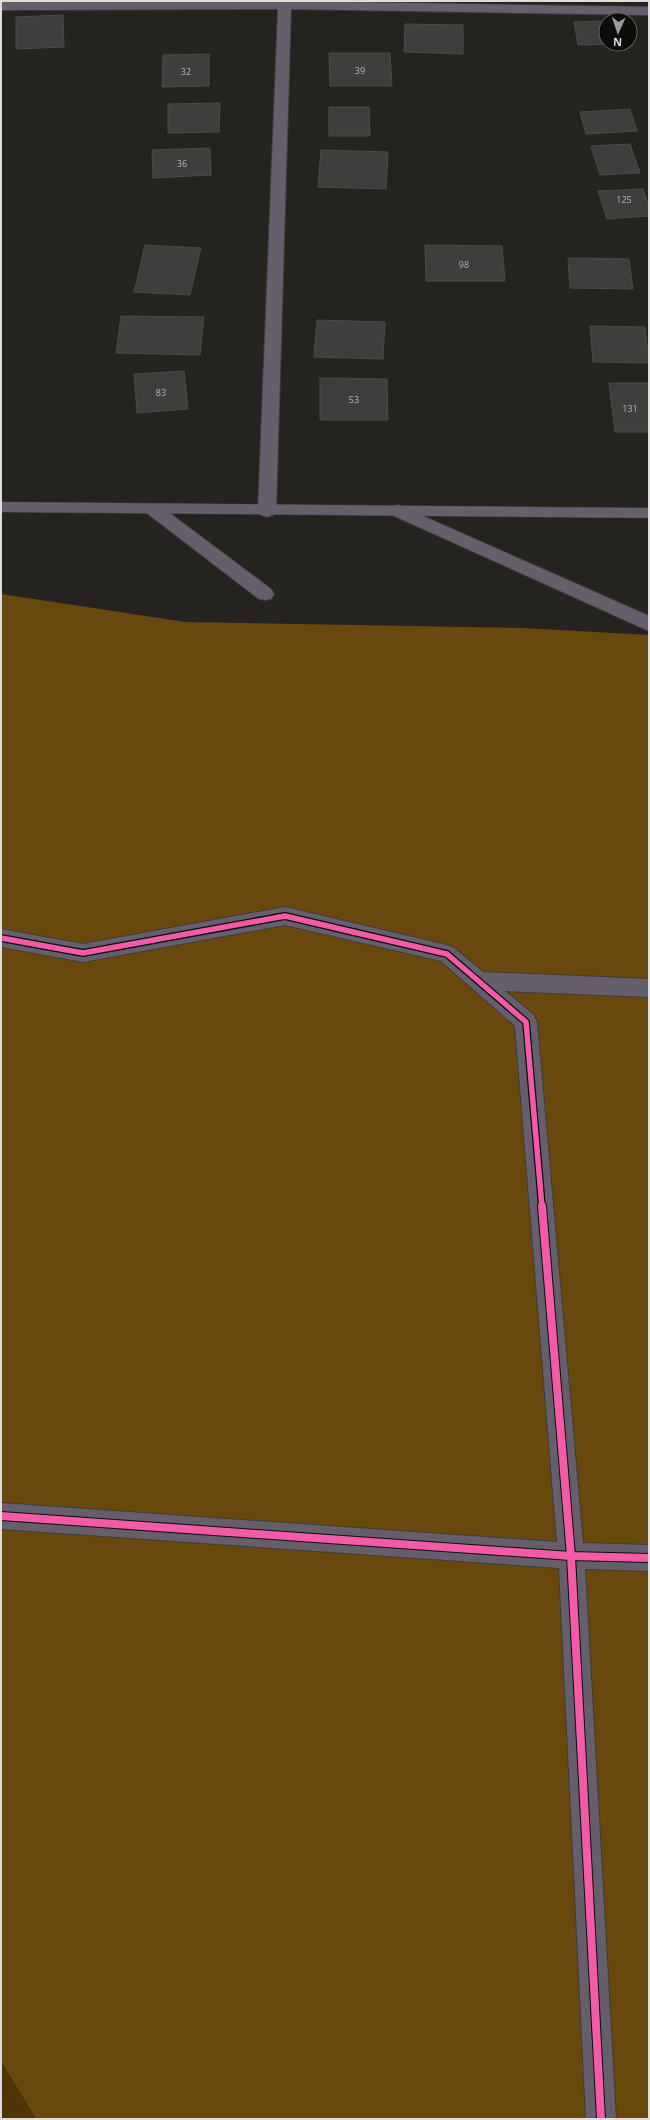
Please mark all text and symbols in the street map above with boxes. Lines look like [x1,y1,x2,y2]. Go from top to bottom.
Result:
north arrow [598,12,638,52]
text: N [613,35,622,50]
house number: 39 [355,64,365,77]
house number: 32 [181,65,191,78]
house number: 36 [177,157,187,170]
house number: 125 [616,193,632,206]
house number: 98 [459,258,469,271]
house number: 83 [156,386,166,399]
house number: 53 [349,393,359,406]
house number: 131 [622,402,638,415]

